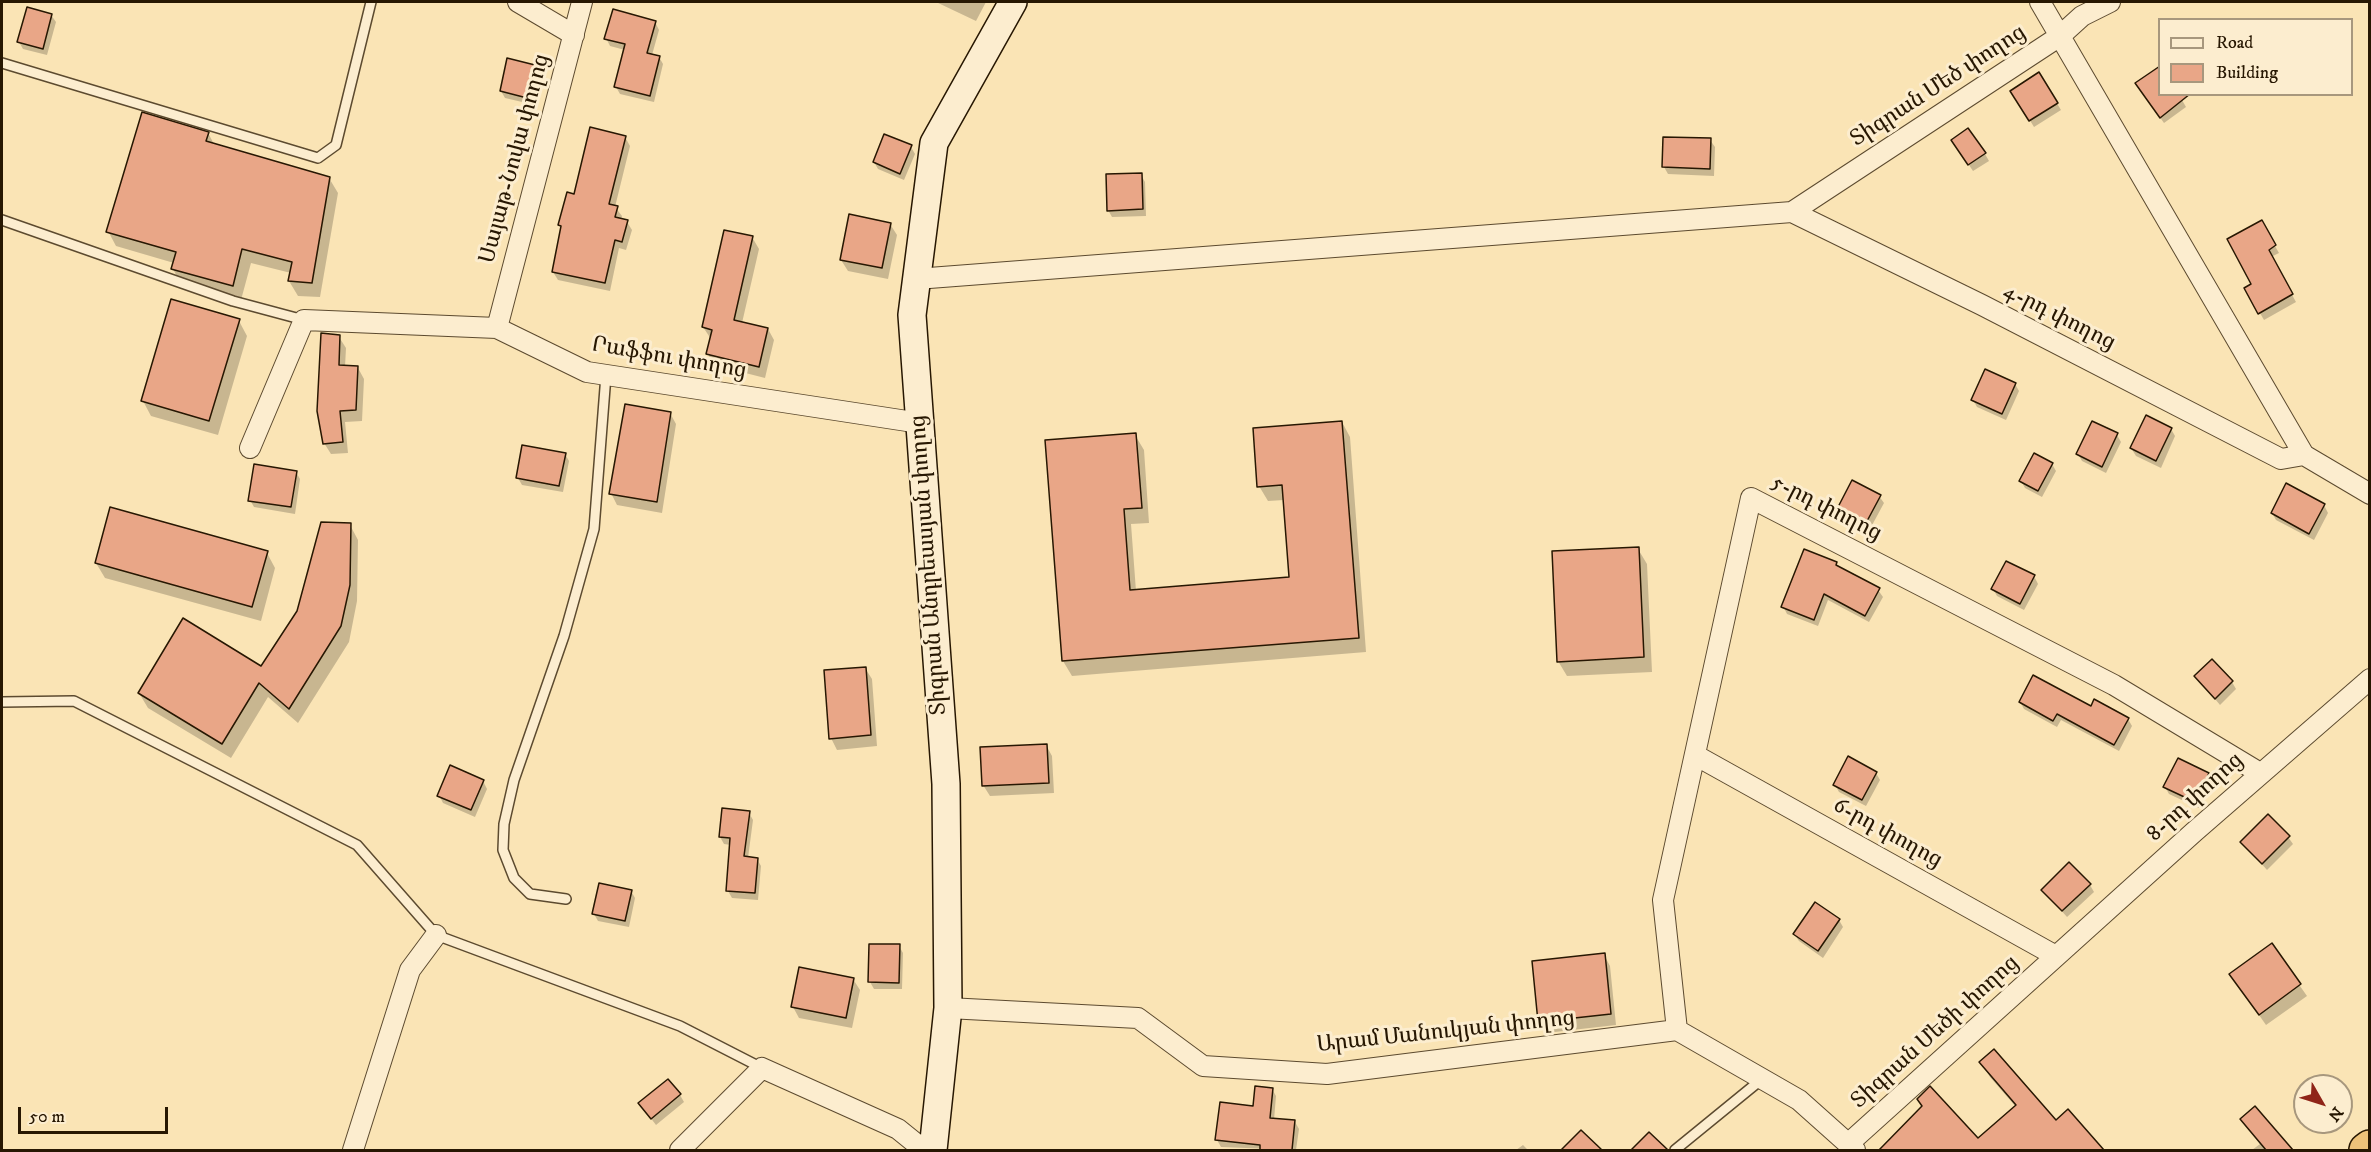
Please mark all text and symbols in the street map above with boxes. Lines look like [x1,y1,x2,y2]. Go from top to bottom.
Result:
legend [2158,18,2353,96]
street label: Տիգրան Մեծ փողոց [1846,20,2032,154]
text: Road [2216,32,2253,54]
street label: Սայաթ-Նովա փողոց [475,51,557,267]
text: Building [2216,62,2278,84]
street label: 4-րդ փողոց [1999,279,2119,357]
street label: Րաֆֆու փողոց [590,332,748,386]
street label: Տիգրան Անդրեասյան փողոց [906,414,954,716]
street label: 5-րդ փողոց [1766,470,1886,548]
street label: 8-րդ փողոց [2142,748,2250,848]
street label: 6-րդ փողոց [1828,793,1946,875]
street label: Տիգրան Մեծի փողոց [1847,951,2025,1115]
street label: Արամ Մանուկյան փողոց [1316,1006,1576,1060]
north arrow [2293,1074,2353,1134]
scale bar [21,1095,171,1133]
text: N [2324,1103,2347,1125]
text: 50 m [29,1106,65,1128]

